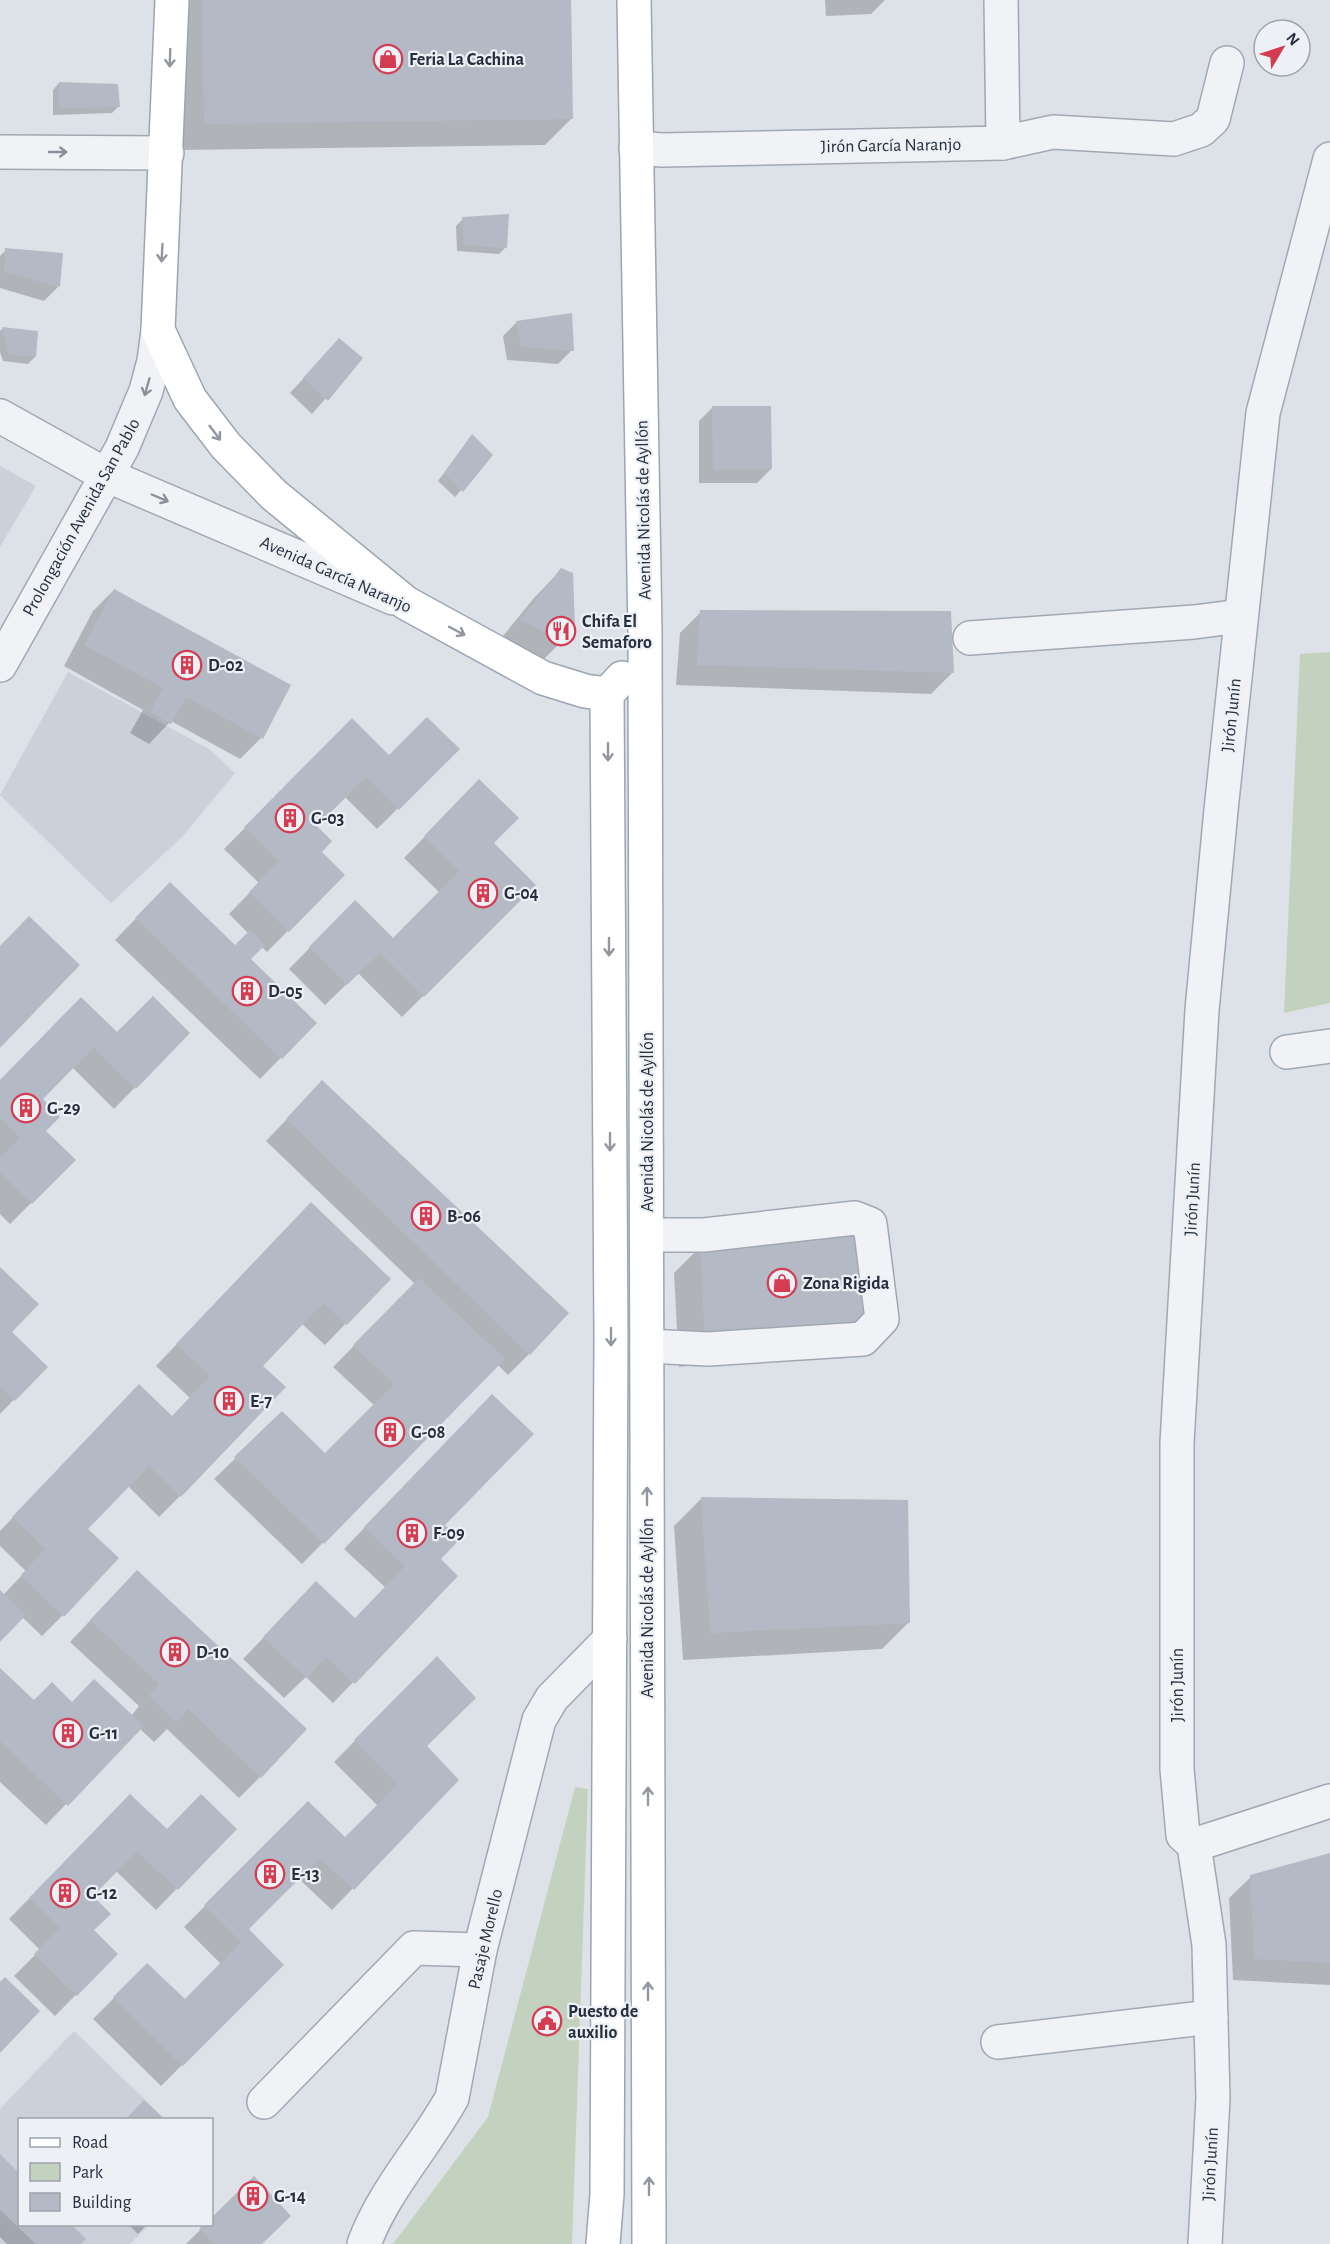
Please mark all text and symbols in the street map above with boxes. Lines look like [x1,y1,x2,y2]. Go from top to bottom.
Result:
north arrow [1252,18,1312,78]
text: N [1283,30,1303,49]
shop icon: Feria La Cachina [372,43,404,75]
one-way arrow [165,48,176,68]
place label: Feria La Cachina [409,51,524,69]
street label: Jirón García Naranjo [821,136,962,156]
one-way arrow [48,146,68,158]
one-way arrow [157,243,168,263]
one-way arrow [141,377,152,396]
street label: Prolongación Avenida San Pablo [20,415,144,620]
street label: Avenida Nicolás de Ayllón [633,420,655,600]
one-way arrow [209,424,222,440]
one-way arrow [151,493,169,504]
street label: Avenida García Naranjo [257,533,414,617]
place label: Chifa El Semaforo [582,613,652,652]
restaurant icon: Chifa El Semaforo [545,615,577,647]
one-way arrow [448,625,465,637]
building icon: D-02 [171,649,203,681]
place label: D-02 [208,657,244,675]
street label: Jirón Junín [1219,677,1245,753]
one-way arrow [602,742,614,762]
building icon: G-03 [274,802,306,834]
place label: G-03 [311,810,345,828]
building icon: G-04 [467,877,499,909]
place label: G-04 [504,885,539,903]
one-way arrow [603,937,615,957]
building icon: D-05 [231,975,263,1007]
place label: D-05 [268,983,303,1001]
street label: Avenida Nicolás de Ayllón [639,1032,657,1212]
building icon: G-29 [10,1092,42,1124]
place label: G-29 [47,1100,81,1118]
one-way arrow [604,1132,616,1152]
street label: Jirón Junín [1182,1162,1204,1236]
building icon: B-06 [410,1200,442,1232]
place label: B-06 [447,1208,481,1226]
shop icon: Zona Rigida [766,1267,798,1299]
place label: Zona Rigida [803,1275,890,1293]
one-way arrow [605,1327,617,1347]
building icon: E-7 [213,1385,245,1417]
place label: E-7 [250,1393,272,1411]
building icon: G-08 [374,1416,406,1448]
place label: G-08 [411,1424,446,1442]
one-way arrow [641,1486,653,1506]
building icon: F-09 [396,1517,428,1549]
street label: Avenida Nicolás de Ayllón [639,1518,657,1698]
place label: F-09 [433,1525,465,1543]
building icon: D-10 [159,1636,191,1668]
place label: D-10 [196,1644,229,1662]
street label: Jirón Junín [1169,1648,1187,1722]
building icon: G-11 [52,1717,84,1749]
place label: G-11 [89,1725,118,1743]
one-way arrow [642,1786,654,1806]
building icon: E-13 [254,1858,286,1890]
place label: E-13 [291,1866,320,1884]
building icon: G-12 [49,1877,81,1909]
place label: G-12 [86,1885,118,1903]
street label: Pasaje Morello [466,1887,506,1991]
one-way arrow [642,1981,654,2001]
place label: Puesto de auxilio [568,2003,638,2042]
public building icon: Puesto de auxilio [531,2005,563,2037]
legend [18,2118,213,2226]
street label: Jirón Junín [1200,2127,1222,2201]
text: Road [72,2134,108,2152]
text: Park [72,2164,104,2182]
one-way arrow [643,2176,655,2196]
building icon: G-14 [237,2180,269,2212]
place label: G-14 [274,2188,306,2206]
text: Building [72,2194,132,2212]

